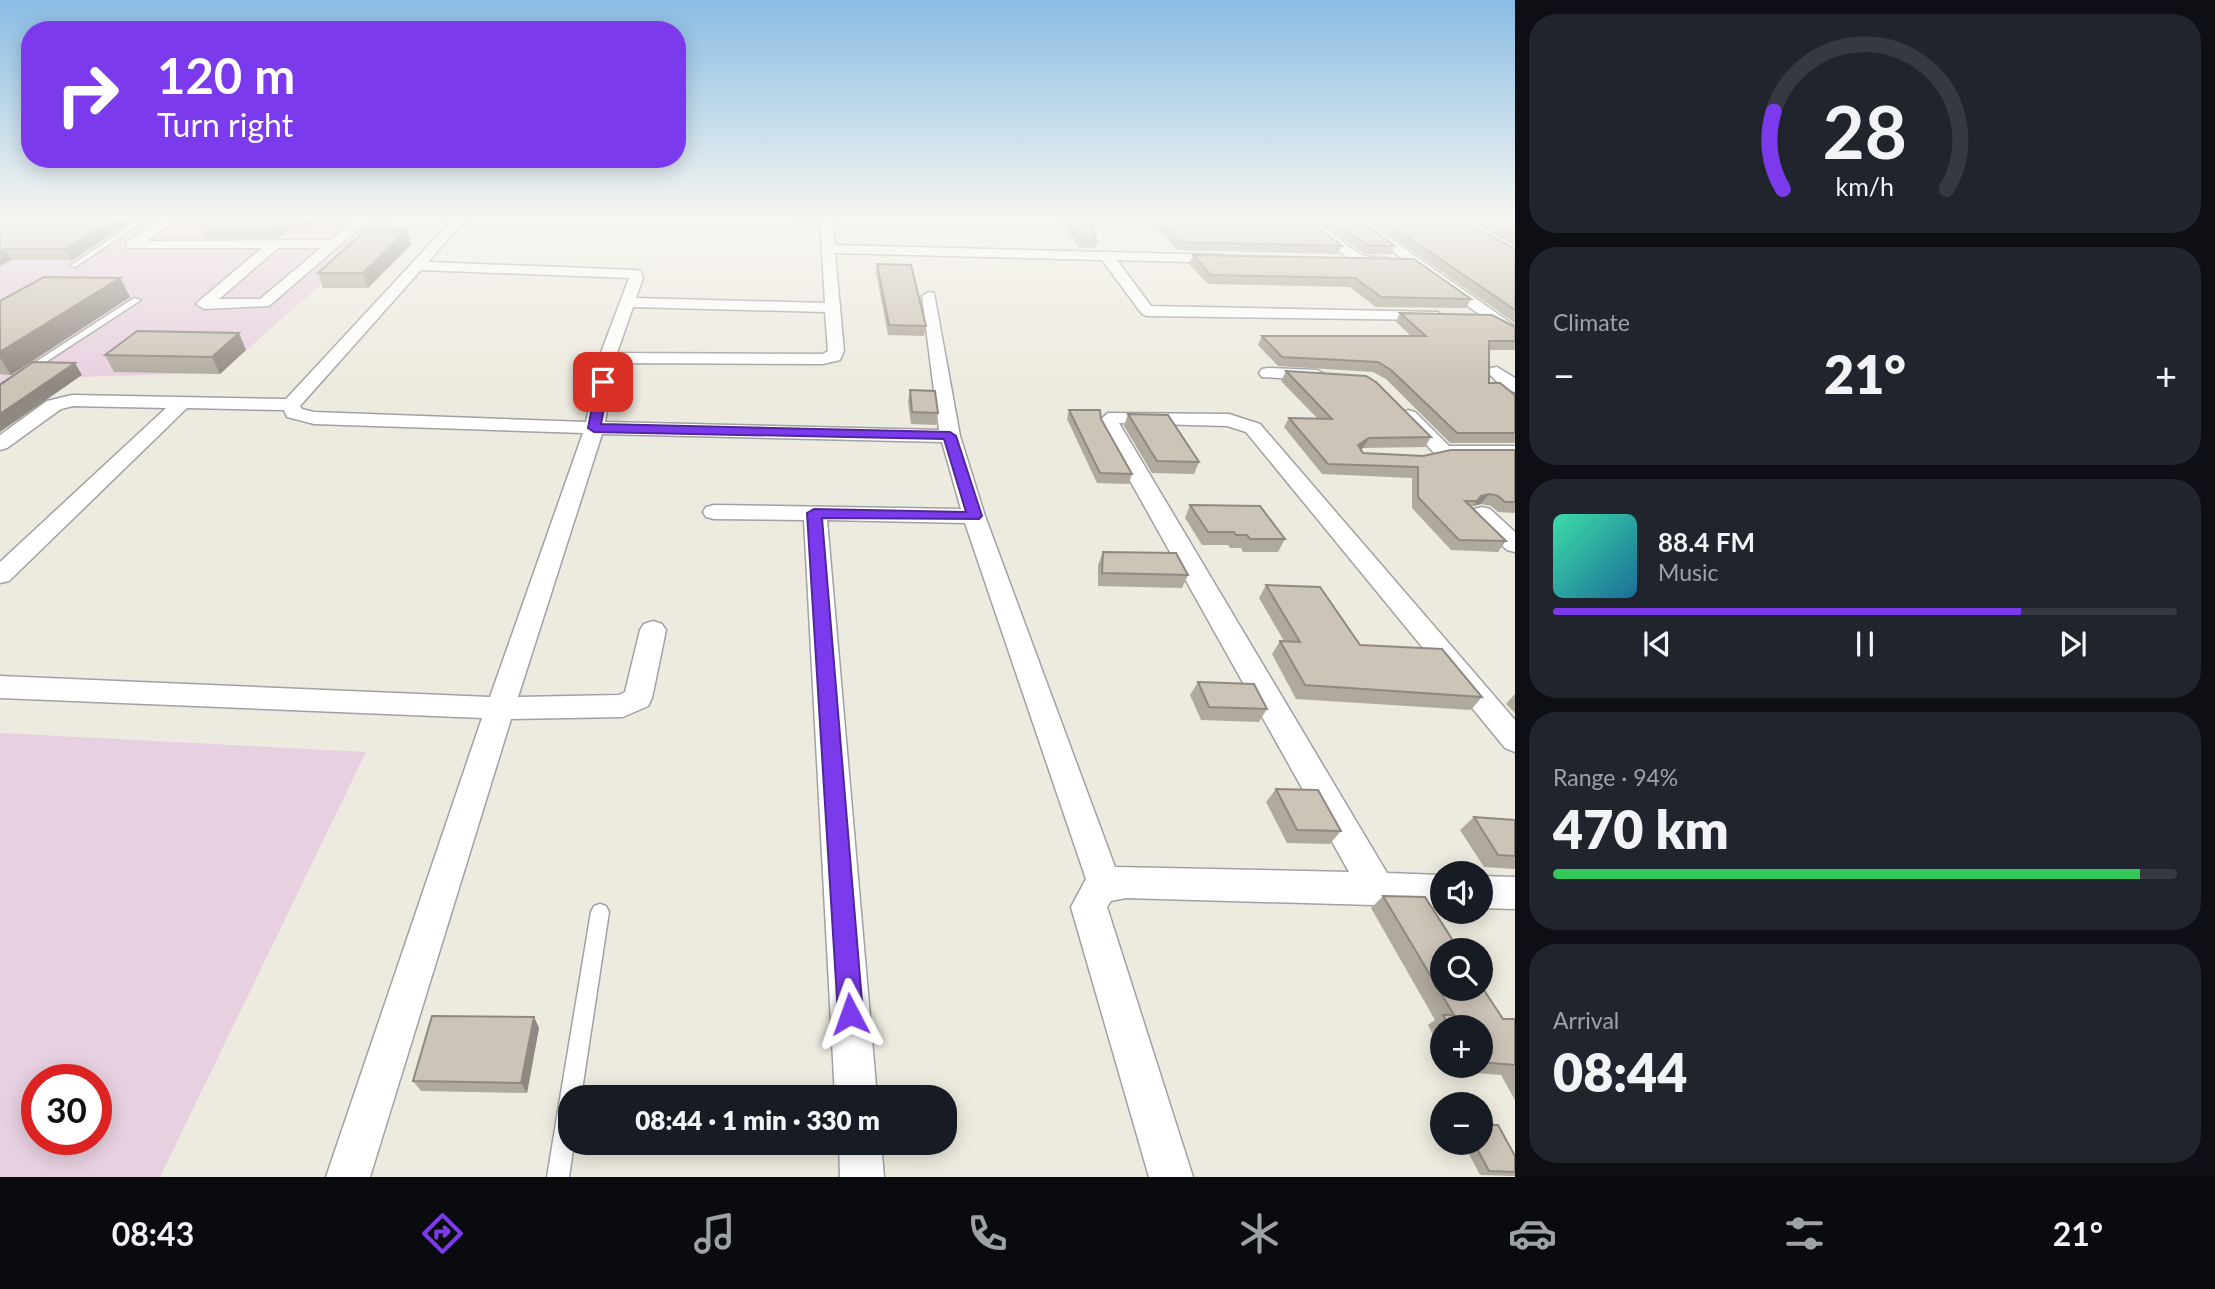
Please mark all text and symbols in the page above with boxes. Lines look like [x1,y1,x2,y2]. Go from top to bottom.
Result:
text: 120 m [157,46,295,104]
icon: right [42,49,133,140]
text: 28 [1823,88,1907,176]
text: Turn right [157,105,293,144]
text: km/h [1836,171,1894,201]
text: Climate [1553,308,1630,336]
text: 21° [1824,343,1906,405]
pin [573,352,633,412]
text: − [1553,352,1575,398]
text: + [2155,352,2177,398]
icon: arrive [584,363,622,401]
text: 88.4 FM [1658,526,1755,558]
text: Music [1658,558,1718,586]
icon: previous [1638,625,1676,663]
icon: pause [1846,625,1884,663]
icon: next [2054,625,2092,663]
text: Range · 94% [1553,763,1678,791]
text: 470 km [1553,798,1729,860]
map controls [1430,861,1493,1155]
button: sound [1430,861,1493,924]
button: search [1430,938,1493,1001]
position arrow [813,977,887,1051]
text: Arrival [1553,1006,1619,1034]
button: + [1430,1015,1493,1078]
text: 08:44 [1553,1041,1687,1103]
speed limit sign: 30 [21,1064,112,1155]
button: − [1430,1092,1493,1155]
text: 08:44 · 1 min · 330 m [635,1104,880,1136]
icon: directions [418,1209,467,1258]
icon: music [690,1209,739,1258]
icon: phone [963,1209,1012,1258]
icon: climate [1235,1209,1284,1258]
icon: car [1508,1209,1557,1258]
icon: filters [1780,1209,1829,1258]
text: 08:43 [112,1214,194,1253]
text: 21° [2053,1214,2103,1253]

